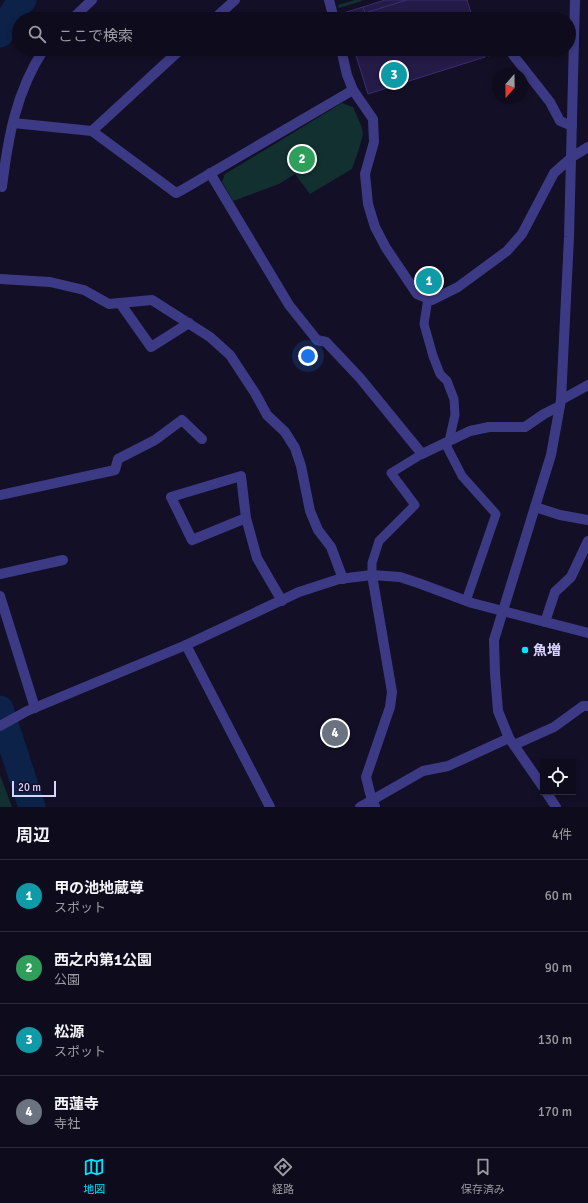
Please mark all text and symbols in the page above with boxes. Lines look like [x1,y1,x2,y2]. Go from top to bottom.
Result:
search box [12,12,576,56]
icon: search [26,23,48,45]
text: ここで検索 [58,27,133,45]
pin: 3 [381,60,407,90]
north arrow [492,68,528,104]
pin: 2 [289,144,315,174]
pin: 1 [416,266,442,296]
your location [298,346,318,366]
place label: 魚増 [533,642,561,659]
marker: 魚増 [520,645,530,655]
pin: 4 [322,718,348,748]
map controls [540,759,576,795]
button: locate [540,759,576,795]
scale bar [12,779,56,798]
text: 20 m [18,781,41,794]
text: 周辺 [16,825,50,846]
text: 4件 [552,827,572,843]
text: 甲の池地蔵尊 [54,879,144,897]
text: 1 [25,888,33,904]
text: 60 m [545,888,572,904]
text: スポット [54,900,106,916]
text: 西之内第1公園 [54,951,152,969]
text: 2 [25,960,33,976]
text: 90 m [545,960,572,976]
text: 公園 [54,972,80,988]
text: 松源 [54,1023,84,1041]
text: 3 [25,1032,33,1048]
text: 130 m [538,1032,572,1048]
text: スポット [54,1044,106,1060]
text: 西蓮寺 [54,1095,99,1113]
text: 4 [25,1104,33,1120]
text: 170 m [538,1104,572,1120]
text: 寺社 [54,1116,80,1132]
tab: 地図 [83,1156,105,1196]
tab: 経路 [272,1156,294,1196]
tab: 保存済み [461,1156,505,1196]

